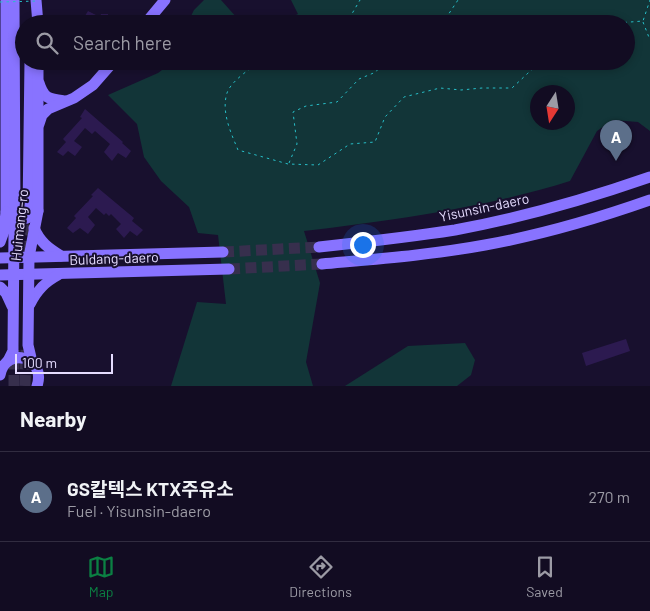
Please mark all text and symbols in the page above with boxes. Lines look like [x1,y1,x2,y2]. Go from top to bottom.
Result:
search box [15,15,635,70]
icon: search [33,29,61,57]
text: Search here [73,31,172,54]
north arrow [530,85,575,130]
pin: A [600,120,632,161]
street label: Huimang-ro [7,188,31,262]
street label: Yisunsin-daero [437,189,531,225]
your location [350,232,376,258]
street label: Buldang-daero [69,248,159,268]
scale bar [15,351,112,374]
text: 100 m [22,354,57,371]
text: Nearby [20,406,86,431]
text: GS칼텍스 KTX주유소 [67,477,234,500]
text: A [31,487,41,506]
text: 270 m [588,487,630,506]
text: Fuel · Yisunsin-daero [67,501,211,520]
tab: Map [87,553,115,600]
tab: Directions [289,553,352,600]
tab: Saved [526,553,563,600]

